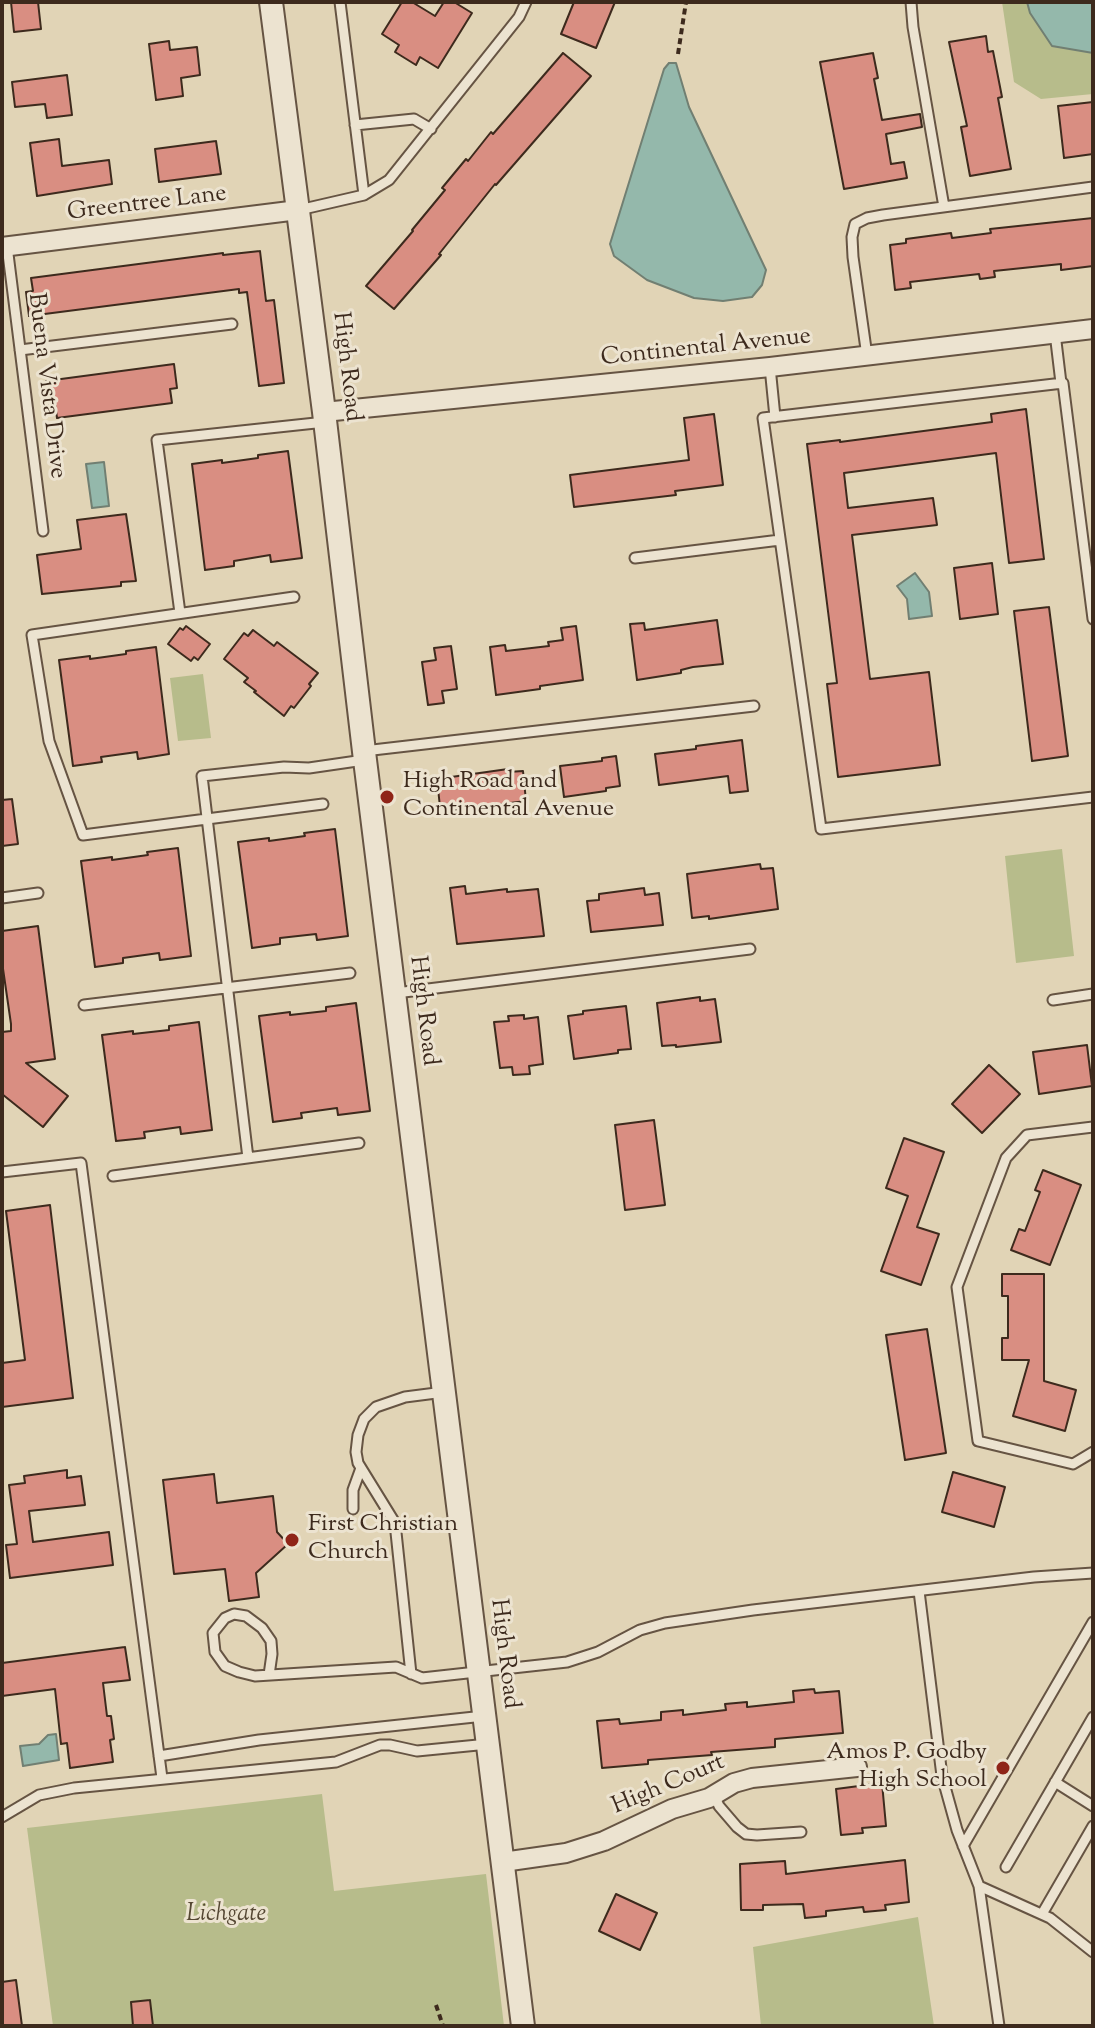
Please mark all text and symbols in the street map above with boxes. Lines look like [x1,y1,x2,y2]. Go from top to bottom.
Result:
street label: Greentree Lane [66,181,228,229]
street label: Buena Vista Drive [19,292,71,480]
street label: High Road [324,310,366,424]
street label: Continental Avenue [600,324,812,374]
place label: High Road and Continental Avenue [403,769,614,825]
marker: High Road and Continental Avenue [378,788,396,806]
street label: High Road [401,954,443,1068]
place label: First Christian Church [308,1512,458,1568]
marker: First Christian Church [283,1531,301,1549]
street label: High Road [482,1597,524,1711]
place label: Amos P. Godby High School [826,1740,987,1796]
street label: High Court [608,1749,730,1823]
marker: Amos P. Godby High School [994,1759,1012,1777]
park label: Lichgate [186,1902,266,1930]

